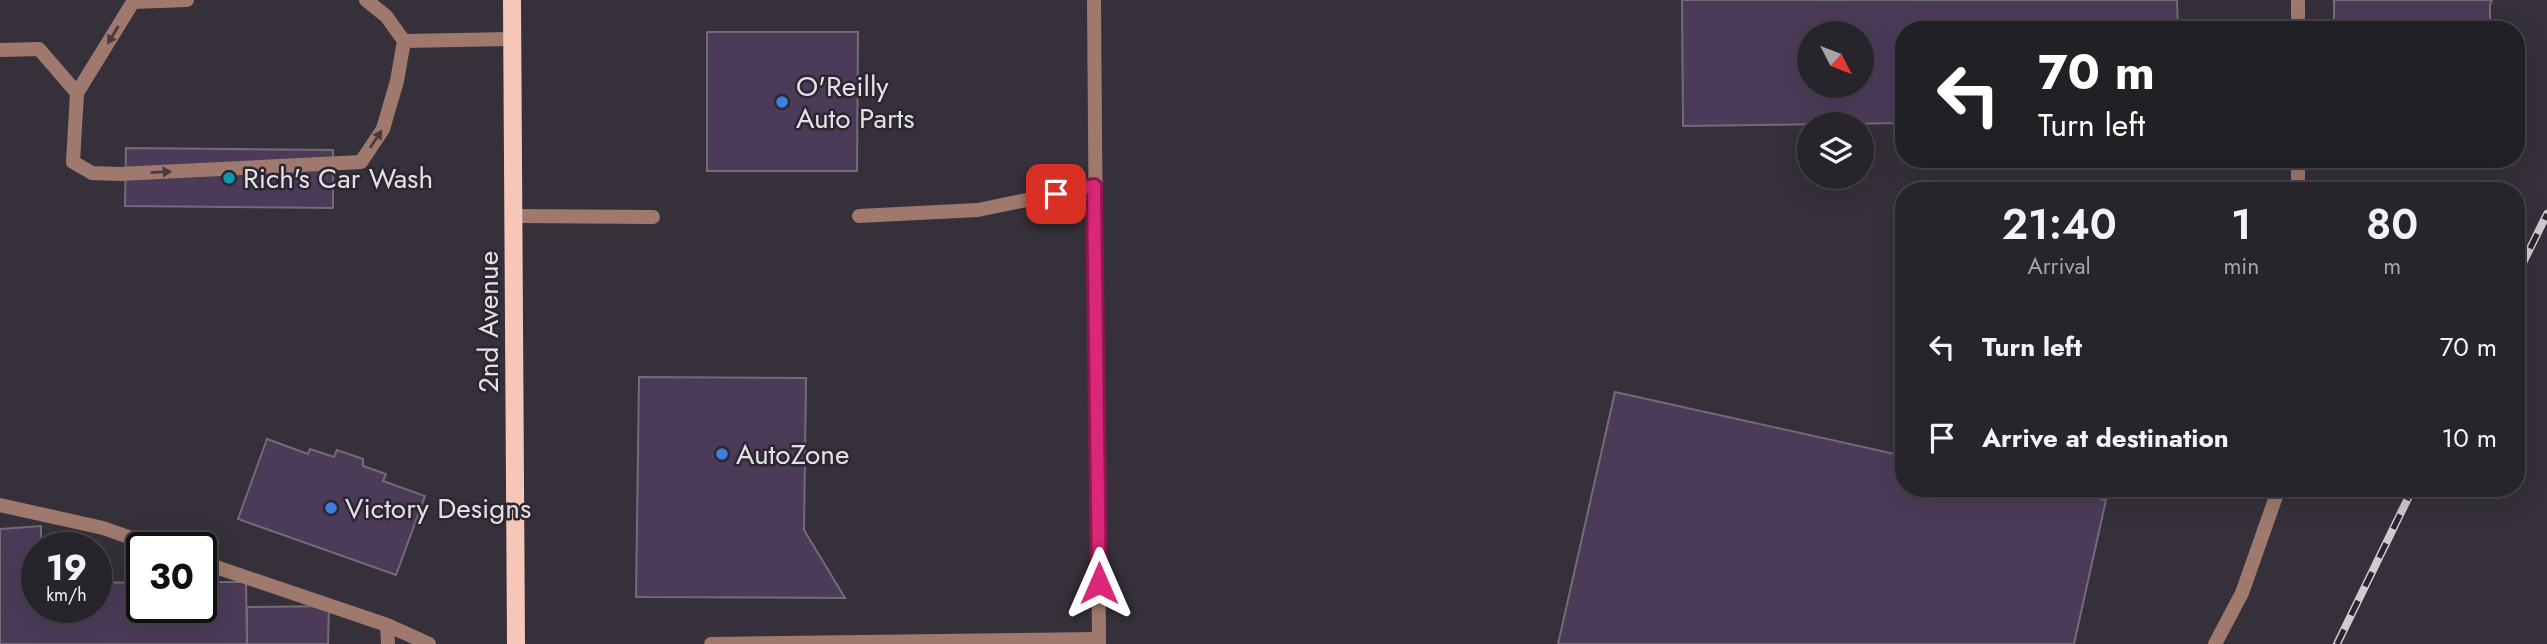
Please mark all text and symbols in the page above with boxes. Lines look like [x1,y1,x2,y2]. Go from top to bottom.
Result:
north arrow [1797,21,1874,98]
map controls [1797,21,1874,189]
one-way arrow [106,25,119,44]
text: 70 m [2038,37,2155,107]
icon: left [1923,49,2014,140]
place label: O'Reilly Auto Parts [796,66,915,139]
marker: O'Reilly Auto Parts [774,94,790,110]
text: Turn left [2038,102,2145,148]
button: layers [1797,112,1874,189]
one-way arrow [369,130,383,148]
place label: Rich's Car Wash [243,158,433,199]
pin [1026,164,1086,224]
one-way arrow [150,166,172,177]
marker: Rich's Car Wash [221,170,237,186]
icon: arrive [1037,175,1075,213]
text: 21:40 [2002,194,2117,255]
text: 1 [2231,194,2252,255]
text: 80 [2366,194,2418,255]
text: Arrival [2027,249,2091,283]
text: min [2223,249,2259,283]
text: m [2383,249,2401,283]
street label: 2nd Avenue [468,251,509,393]
icon: left [1923,328,1961,366]
text: Turn left [1982,328,2082,366]
text: 70 m [2440,328,2497,366]
icon: arrive [1923,419,1961,457]
text: Arrive at destination [1982,419,2229,457]
text: 10 m [2442,419,2497,457]
place label: AutoZone [736,434,849,475]
marker: AutoZone [714,446,730,462]
place label: Victory Designs [345,488,531,529]
marker: Victory Designs [323,500,339,516]
speed limit sign: 30 [126,532,217,623]
text: 19 [46,543,87,593]
position arrow [1062,546,1136,620]
text: km/h [46,582,87,608]

